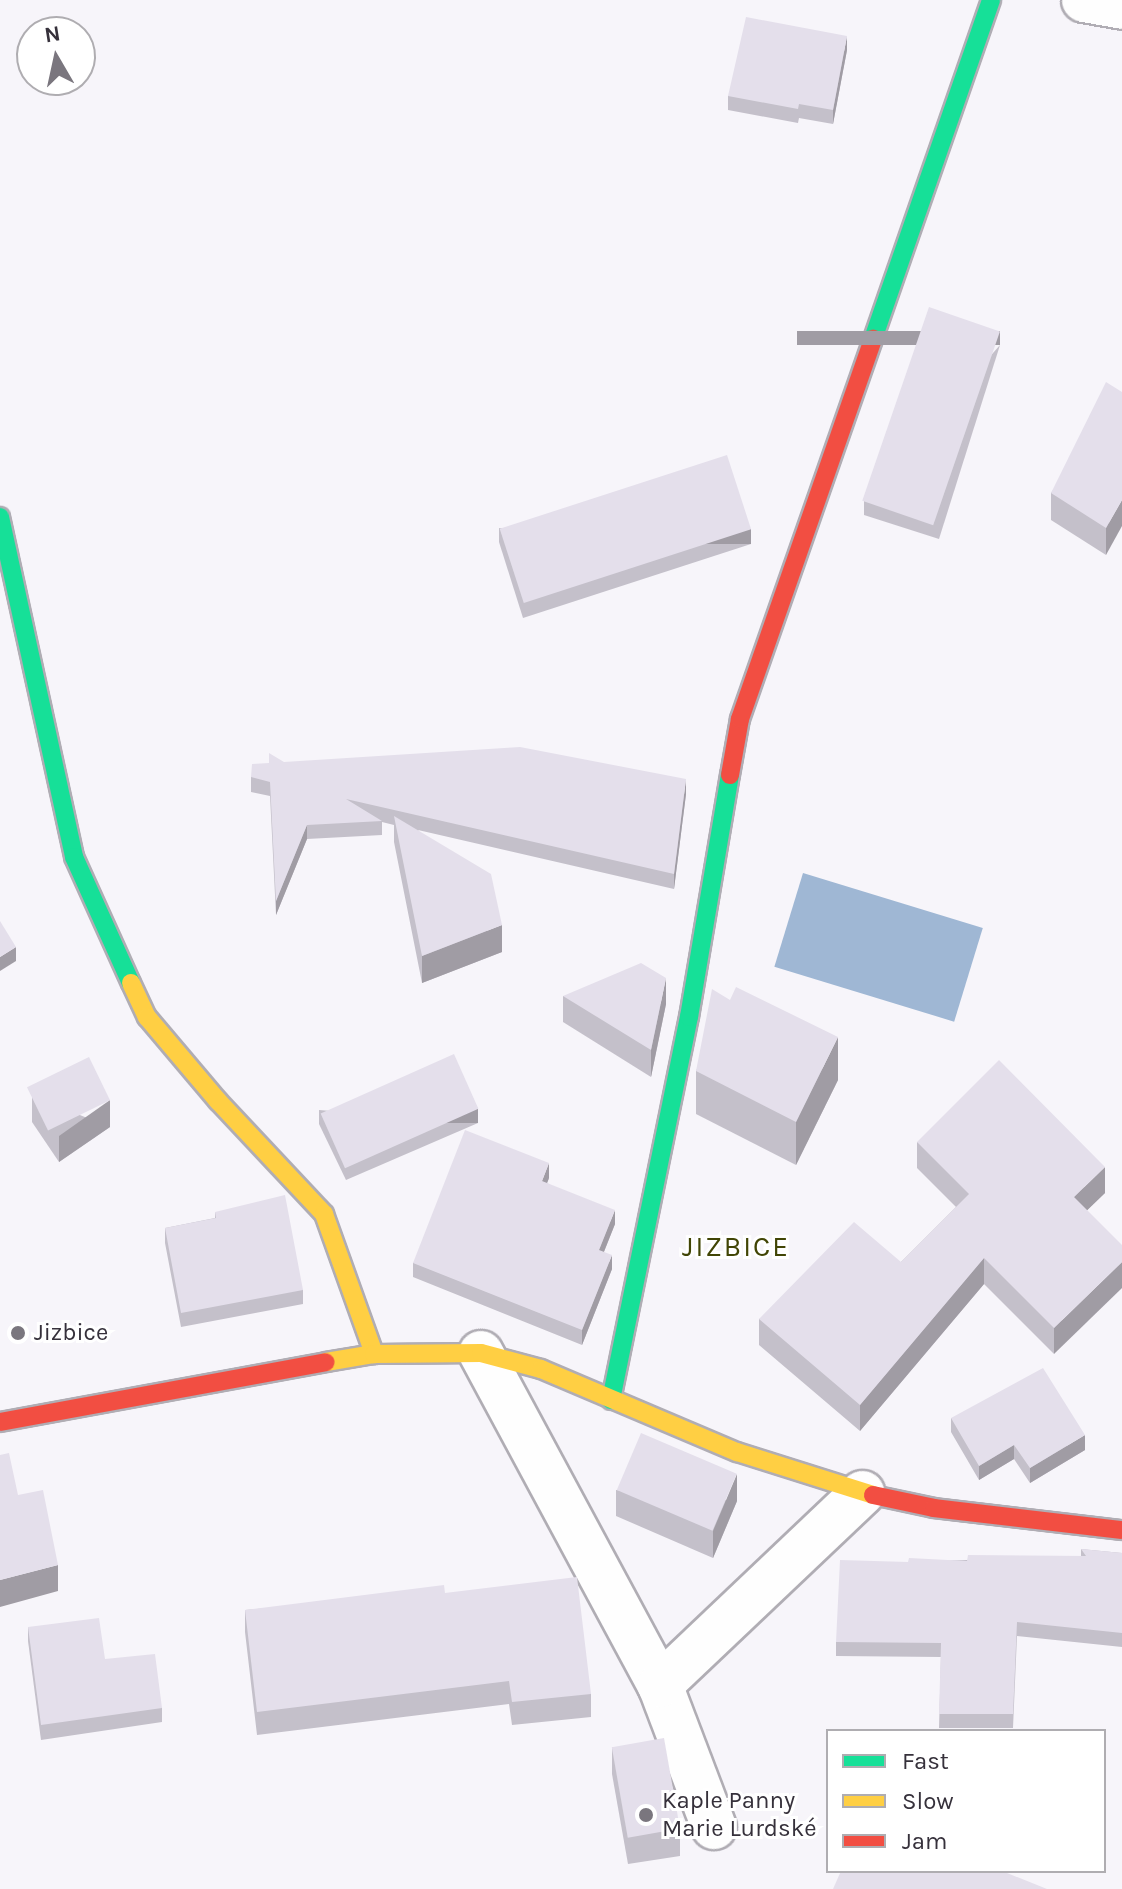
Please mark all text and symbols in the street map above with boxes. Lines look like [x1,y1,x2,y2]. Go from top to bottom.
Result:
north arrow [16,16,96,96]
text: N [43,20,62,48]
district label: JIZBICE [682,1230,790,1264]
place label: Jizbice [34,1319,108,1347]
marker: Jizbice [9,1324,27,1342]
legend [826,1729,1106,1873]
text: Fast [902,1747,949,1775]
place label: Kaple Panny Marie Lurdské [662,1787,816,1843]
text: Slow [902,1787,954,1815]
marker: Kaple Panny Marie Lurdské [637,1806,655,1824]
text: Jam [902,1827,947,1855]

